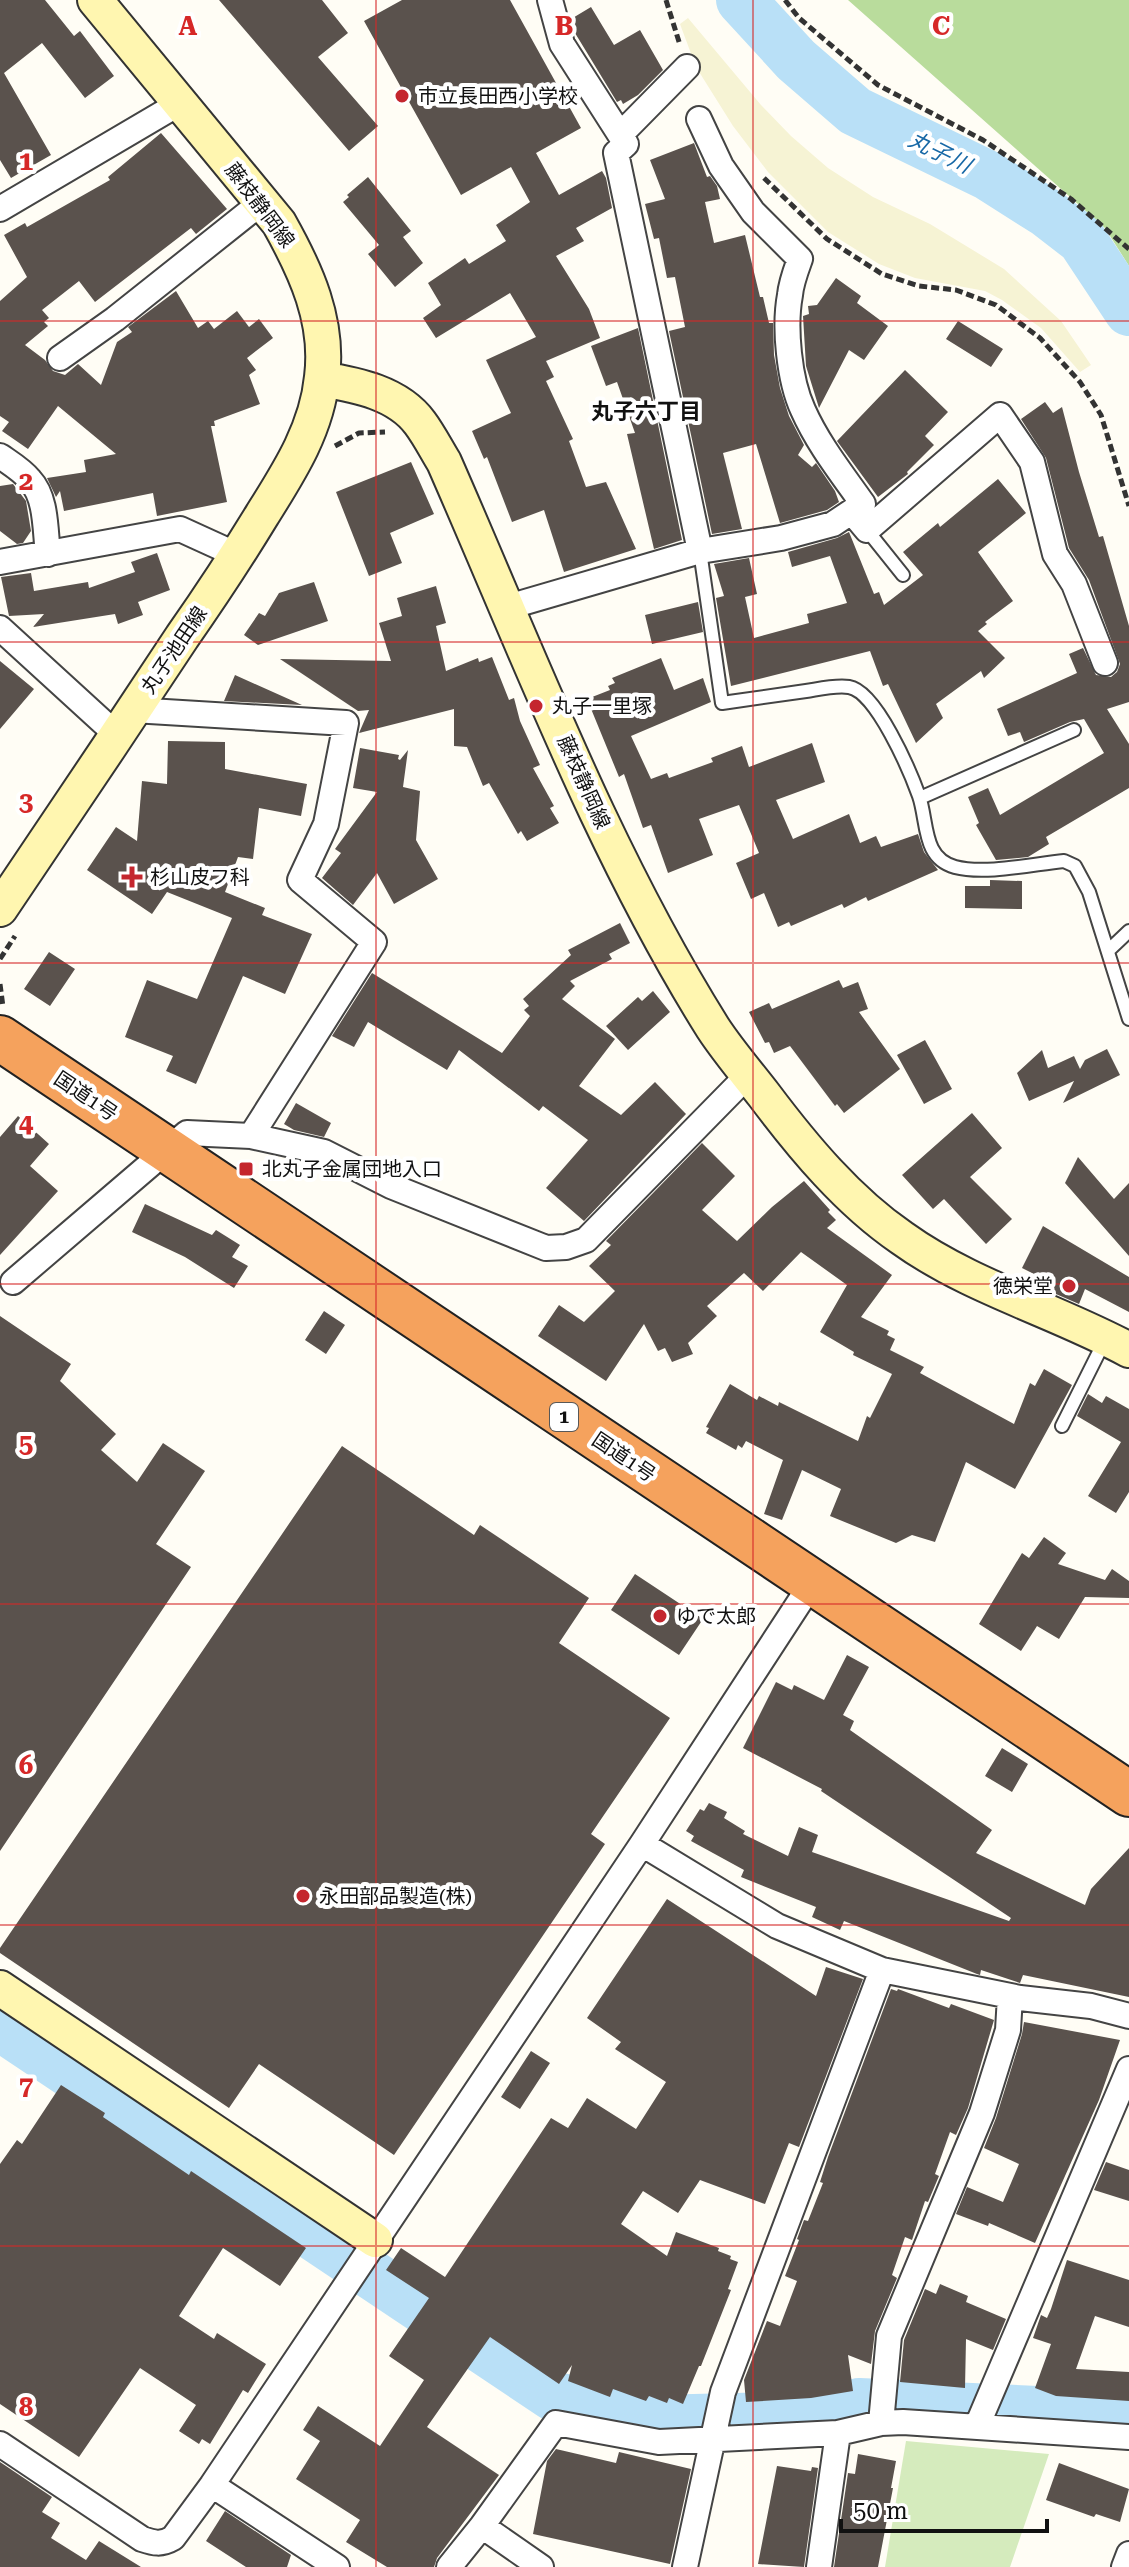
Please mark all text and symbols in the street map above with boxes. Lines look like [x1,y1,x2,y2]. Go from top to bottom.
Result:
text: A [179,11,198,41]
text: B [555,11,573,41]
text: C [932,11,950,41]
place label: 市立長田西小学校 [418,84,578,108]
marker: 市立長田西小学校 [393,87,411,105]
water label: 丸子川 [905,127,977,179]
text: 1 [19,146,33,176]
street label: 藤枝静岡線 [220,158,300,252]
district label: 丸子六丁目 [591,399,701,424]
text: 2 [19,466,33,496]
street label: 丸子池田線 [136,602,212,698]
place label: 丸子一里塚 [552,694,652,718]
marker: 丸子一里塚 [527,697,545,715]
street label: 藤枝静岡線 [553,731,615,833]
text: 3 [19,787,33,817]
place label: 杉山皮フ科 [150,865,250,889]
marker: 杉山皮フ科 [121,866,143,888]
street label: 国道1号 [50,1066,122,1126]
text: 4 [19,1108,34,1138]
place label: 北丸子金属団地入口 [262,1157,442,1181]
marker: 北丸子金属団地入口 [237,1160,255,1178]
place label: 徳栄堂 [993,1274,1053,1298]
marker: 徳栄堂 [1060,1277,1078,1295]
road number: 1 [550,1403,578,1431]
street label: 国道1号 [588,1427,660,1487]
text: 5 [19,1429,33,1459]
place label: ゆで太郎 [676,1604,756,1628]
marker: ゆで太郎 [651,1607,669,1625]
text: 6 [19,1750,33,1780]
place label: 永田部品製造(株) [319,1884,472,1908]
marker: 永田部品製造(株) [294,1887,312,1905]
text: 7 [19,2071,33,2101]
text: 8 [19,2392,34,2422]
scale bar [841,2483,1047,2533]
text: 50 m [853,2497,908,2525]

